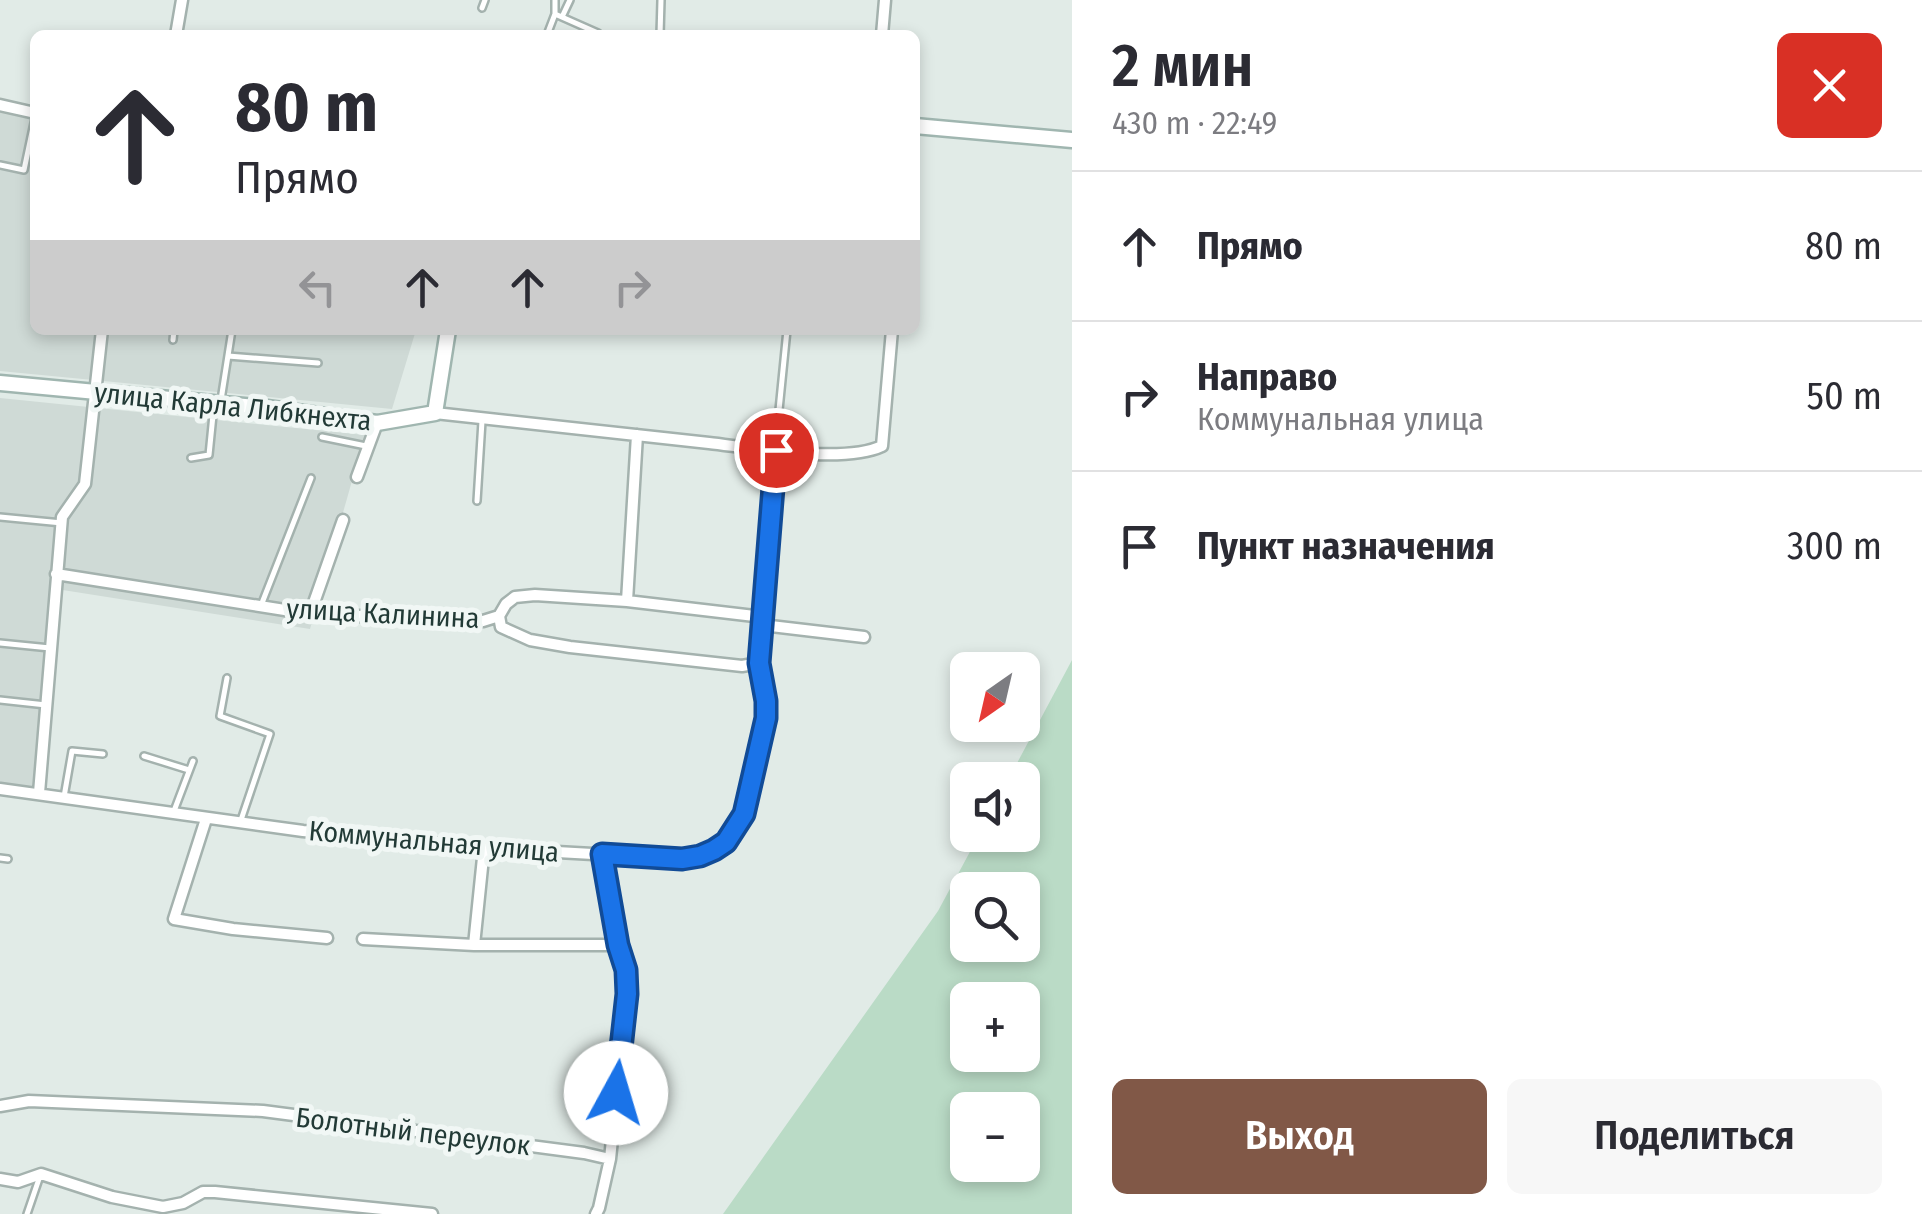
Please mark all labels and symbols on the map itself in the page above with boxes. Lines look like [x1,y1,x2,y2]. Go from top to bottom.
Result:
street label: улица Карла Либкнехта [93,376,373,437]
pin [734,408,819,493]
street label: улица Калинина [286,592,480,635]
north arrow [950,652,1040,742]
street label: Коммунальная улица [308,814,560,869]
position arrow [564,1041,668,1145]
street label: Болотный переулок [294,1101,532,1162]

